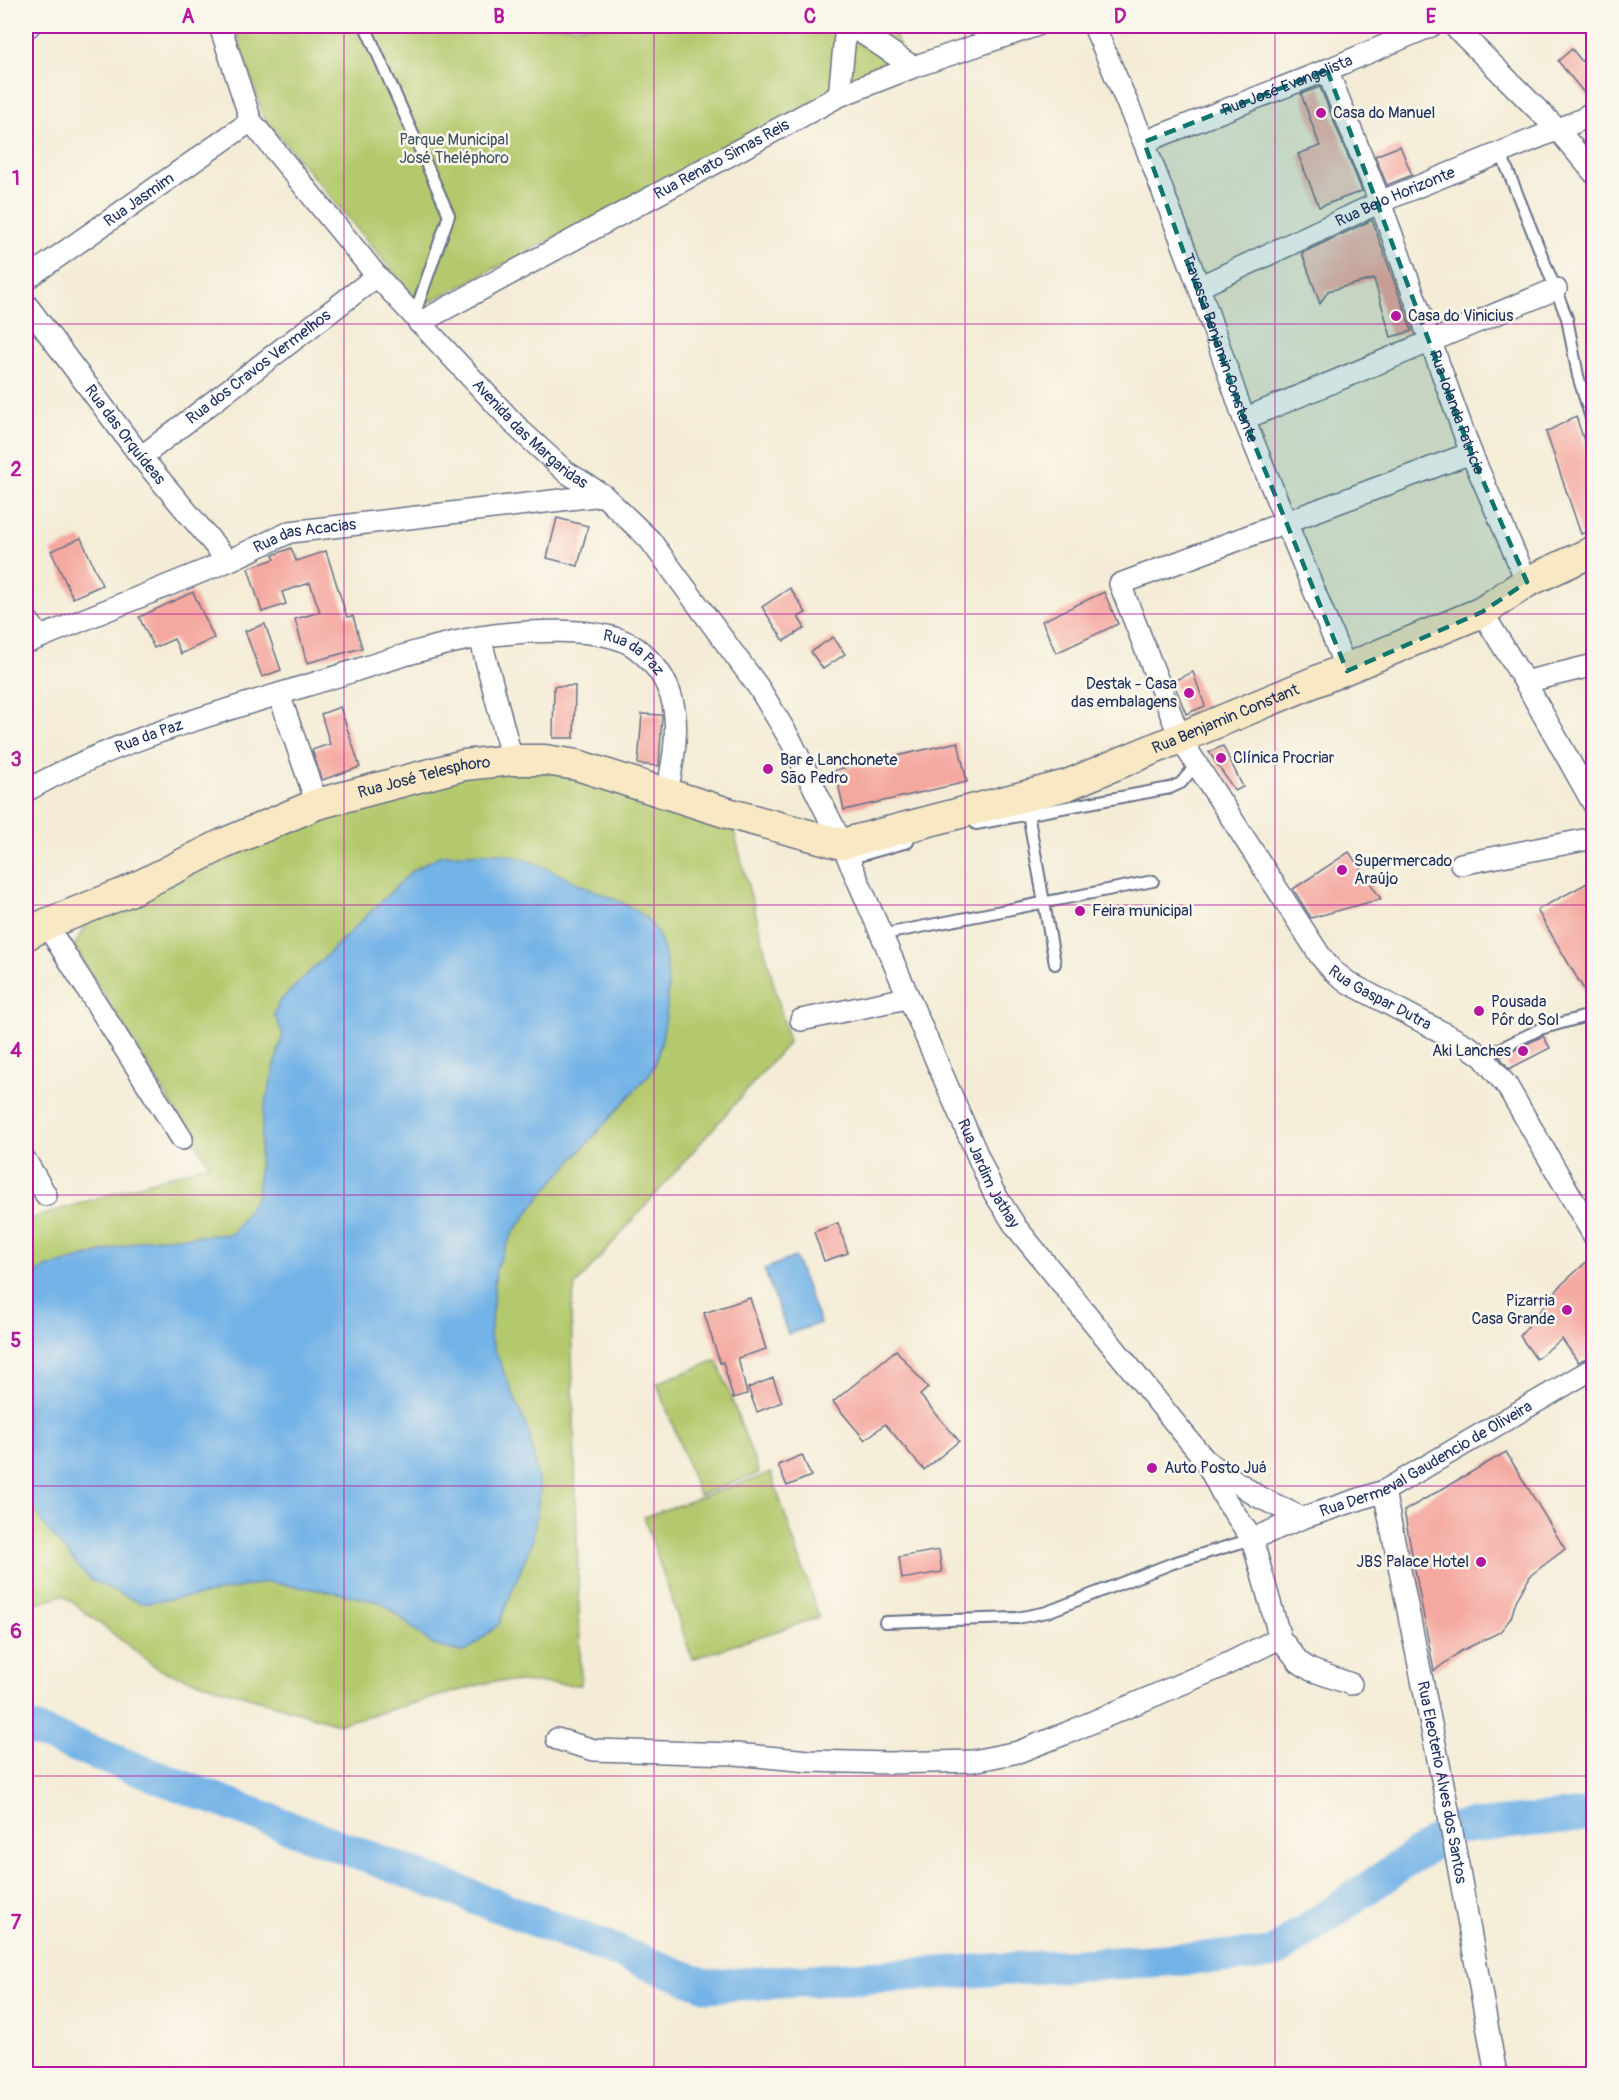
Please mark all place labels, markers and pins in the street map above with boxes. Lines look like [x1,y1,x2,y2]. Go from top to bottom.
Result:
place label: Casa do Manuel [1333,103,1435,123]
marker: Casa do Manuel [1314,106,1328,120]
place label: Casa do Vinicius [1408,306,1513,326]
marker: Casa do Vinicius [1389,309,1403,323]
place label: Destak - Casa das embalagens [1071,674,1177,712]
marker: Destak - Casa das embalagens [1182,686,1196,700]
place label: Clínica Procriar [1233,748,1335,768]
place label: Bar e Lanchonete São Pedro [780,750,898,788]
marker: Clínica Procriar [1214,751,1228,765]
marker: Bar e Lanchonete São Pedro [761,762,775,776]
place label: Supermercado Araújo [1354,851,1452,889]
marker: Supermercado Araújo [1335,863,1349,877]
place label: Feira municipal [1092,901,1192,921]
marker: Feira municipal [1073,904,1087,918]
place label: Pousada Pôr do Sol [1491,992,1559,1030]
marker: Pousada Pôr do Sol [1472,1004,1486,1018]
place label: Aki Lanches [1432,1041,1511,1061]
marker: Aki Lanches [1516,1044,1530,1058]
place label: Pizarria Casa Grande [1471,1291,1555,1329]
marker: Pizarria Casa Grande [1560,1303,1574,1317]
place label: Auto Posto Juá [1164,1458,1267,1478]
marker: Auto Posto Juá [1145,1461,1159,1475]
place label: JBS Palace Hotel [1356,1552,1469,1572]
marker: JBS Palace Hotel [1474,1555,1488,1569]

